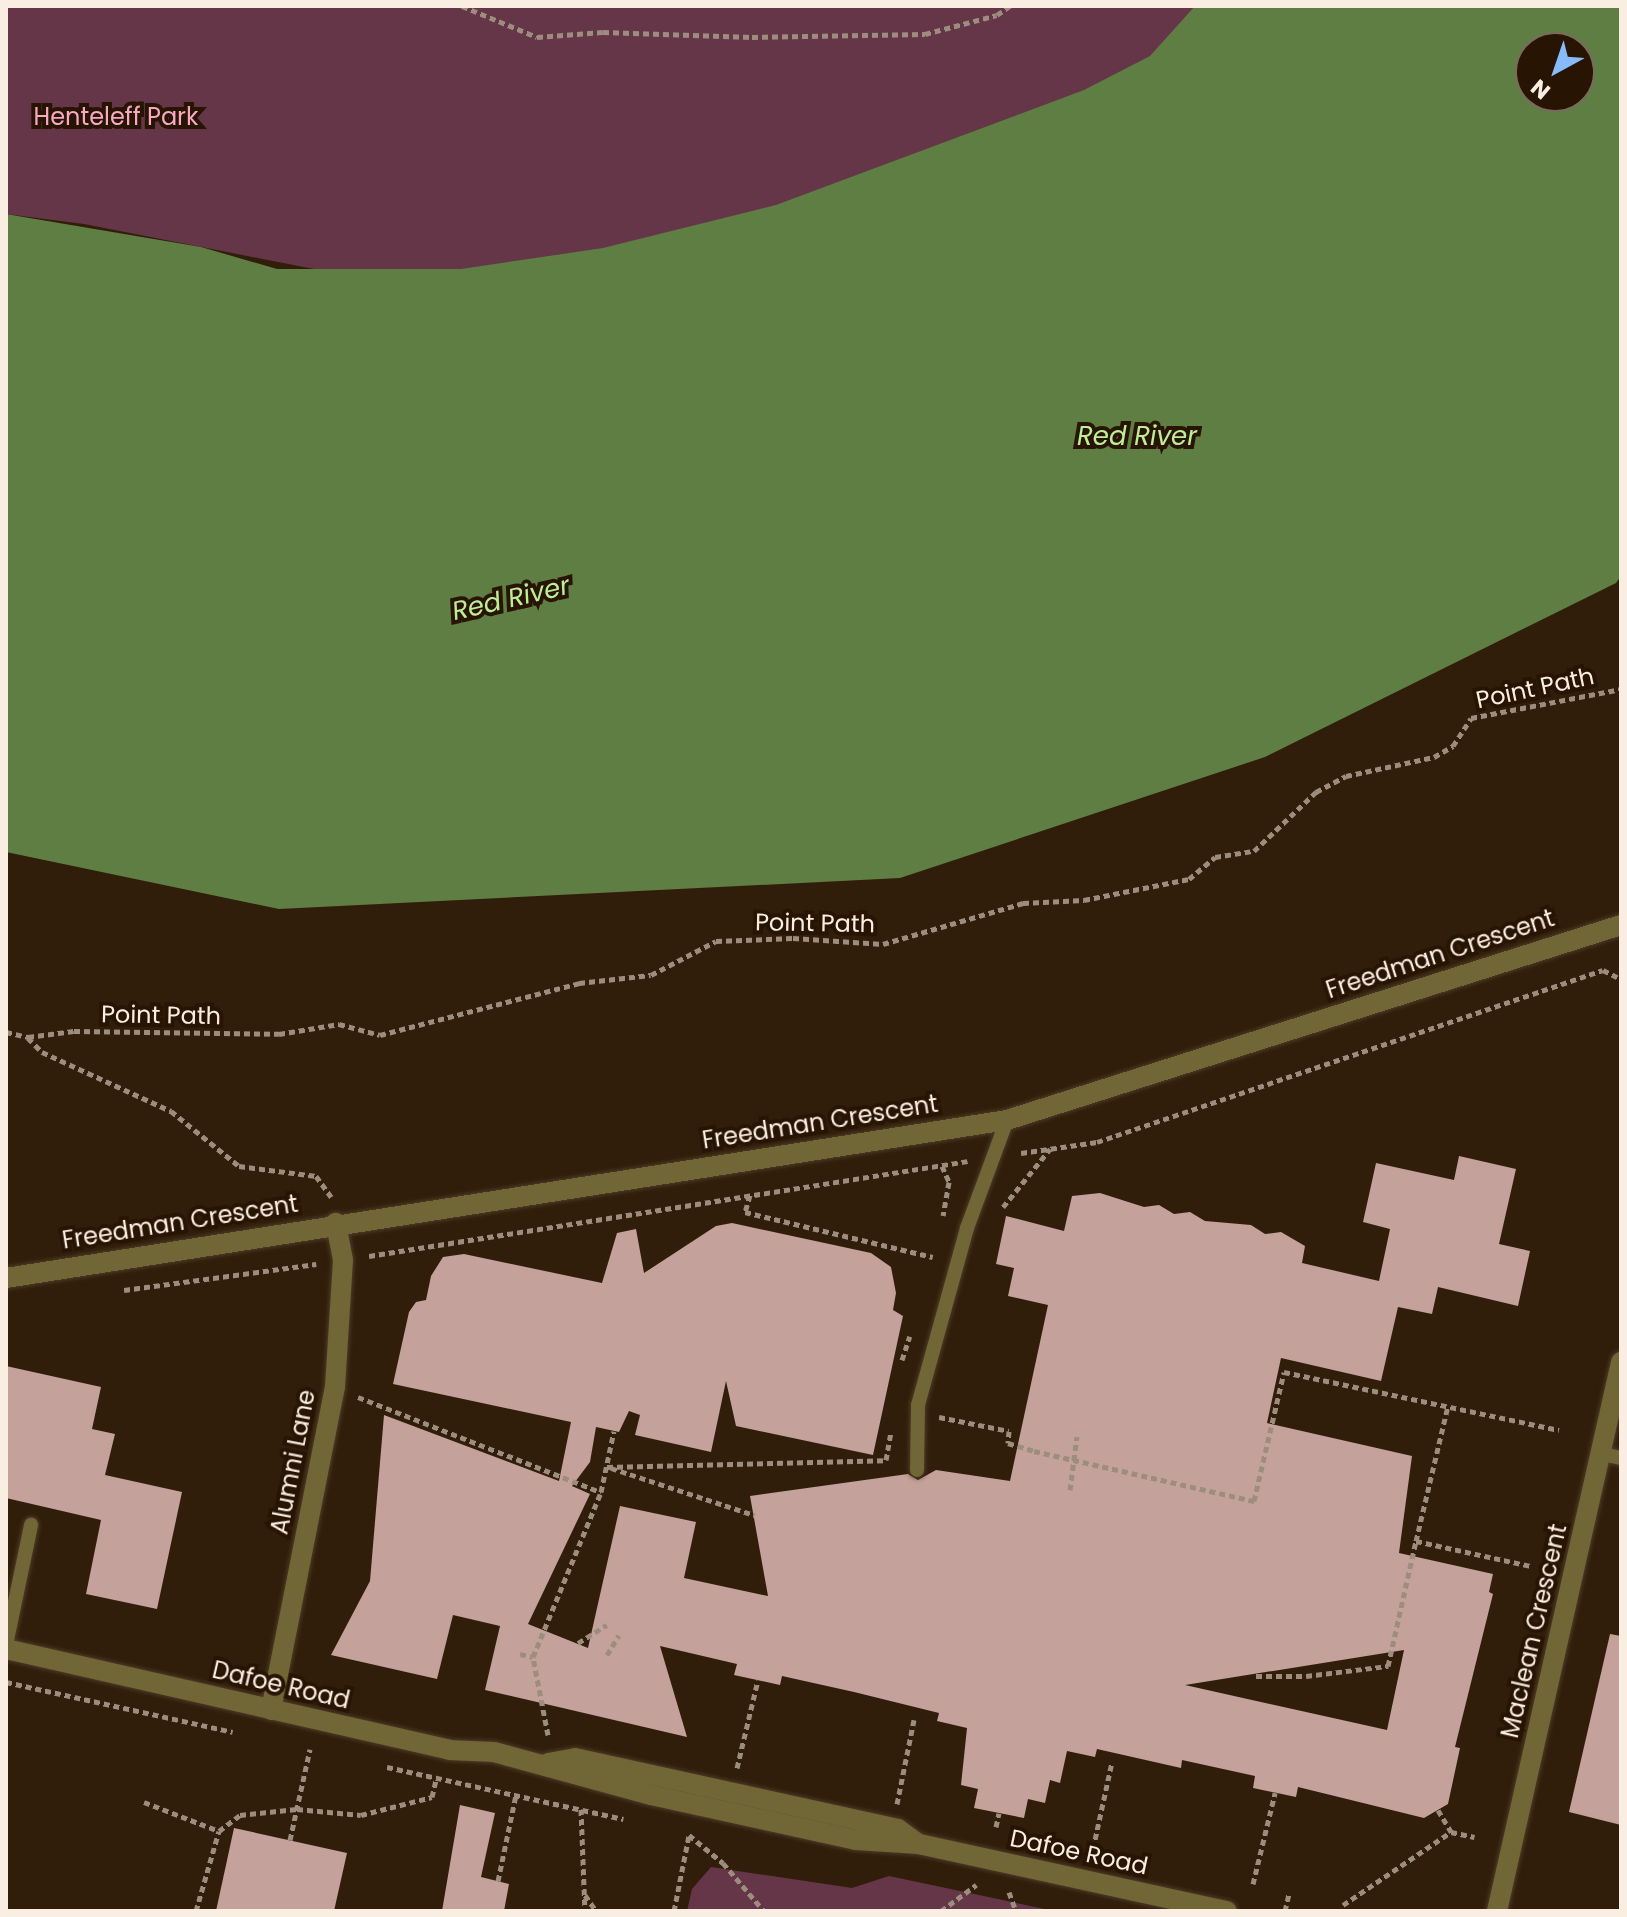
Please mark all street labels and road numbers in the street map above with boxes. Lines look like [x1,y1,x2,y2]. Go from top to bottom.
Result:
street label: Point Path [1473,661,1597,715]
street label: Freedman Crescent [1322,904,1558,1004]
street label: Point Path [755,908,875,938]
street label: Point Path [101,1000,221,1030]
street label: Freedman Crescent [700,1089,940,1155]
street label: Freedman Crescent [60,1189,300,1255]
street label: Alumni Lane [265,1387,321,1537]
street label: Maclean Crescent [1495,1521,1573,1741]
street label: Dafoe Road [209,1655,353,1715]
street label: Dafoe Road [1007,1823,1151,1881]

